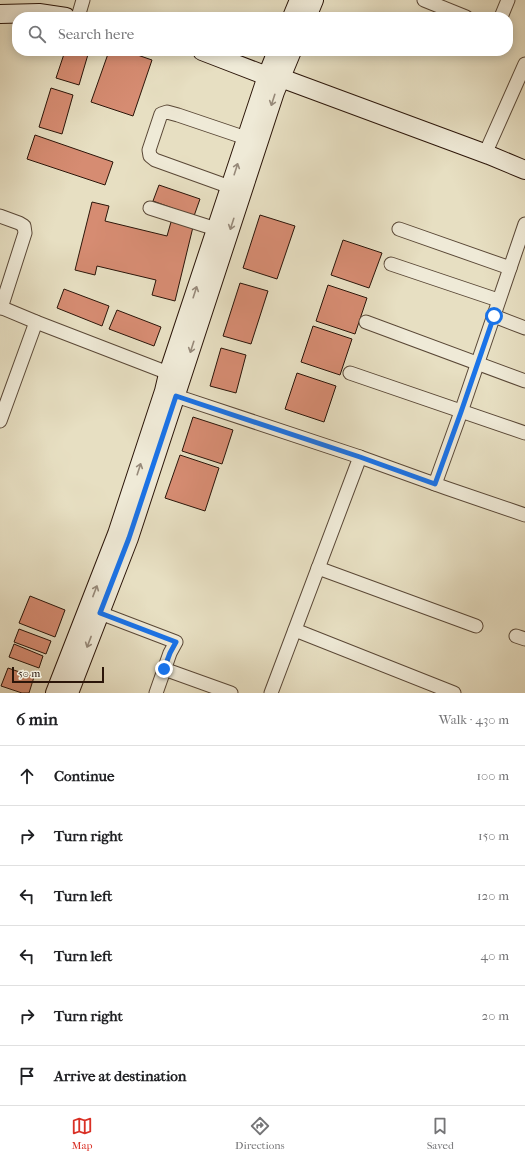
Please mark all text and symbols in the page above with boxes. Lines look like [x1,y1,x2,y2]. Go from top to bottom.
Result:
search box [12,12,513,56]
icon: search [26,23,48,45]
text: Search here [58,25,134,43]
one-way arrow [268,94,276,106]
one-way arrow [233,163,241,175]
one-way arrow [228,217,235,230]
one-way arrow [192,286,200,298]
route start [485,307,503,325]
one-way arrow [188,341,195,354]
one-way arrow [135,463,143,475]
one-way arrow [91,586,99,598]
one-way arrow [85,635,92,647]
route end [155,660,173,678]
scale bar [12,665,104,684]
text: 50 m [18,667,40,680]
text: 6 min [16,709,58,729]
text: Walk · 430 m [439,712,509,727]
icon: ahead [16,765,38,787]
text: Continue [54,767,114,785]
text: 100 m [476,768,509,783]
icon: right [16,825,38,847]
text: Turn right [54,827,123,845]
text: 150 m [478,828,509,843]
icon: left [16,885,38,907]
text: Turn left [54,887,112,905]
text: 120 m [477,888,509,903]
icon: left [16,945,38,967]
text: Turn left [54,947,112,965]
text: 40 m [481,948,509,963]
icon: right [16,1005,38,1027]
text: Turn right [54,1007,123,1025]
text: 20 m [482,1008,509,1023]
icon: arrive [16,1065,38,1087]
text: Arrive at destination [54,1067,186,1085]
tab: Map [71,1115,93,1152]
tab: Directions [235,1115,285,1152]
tab: Saved [427,1115,454,1152]

